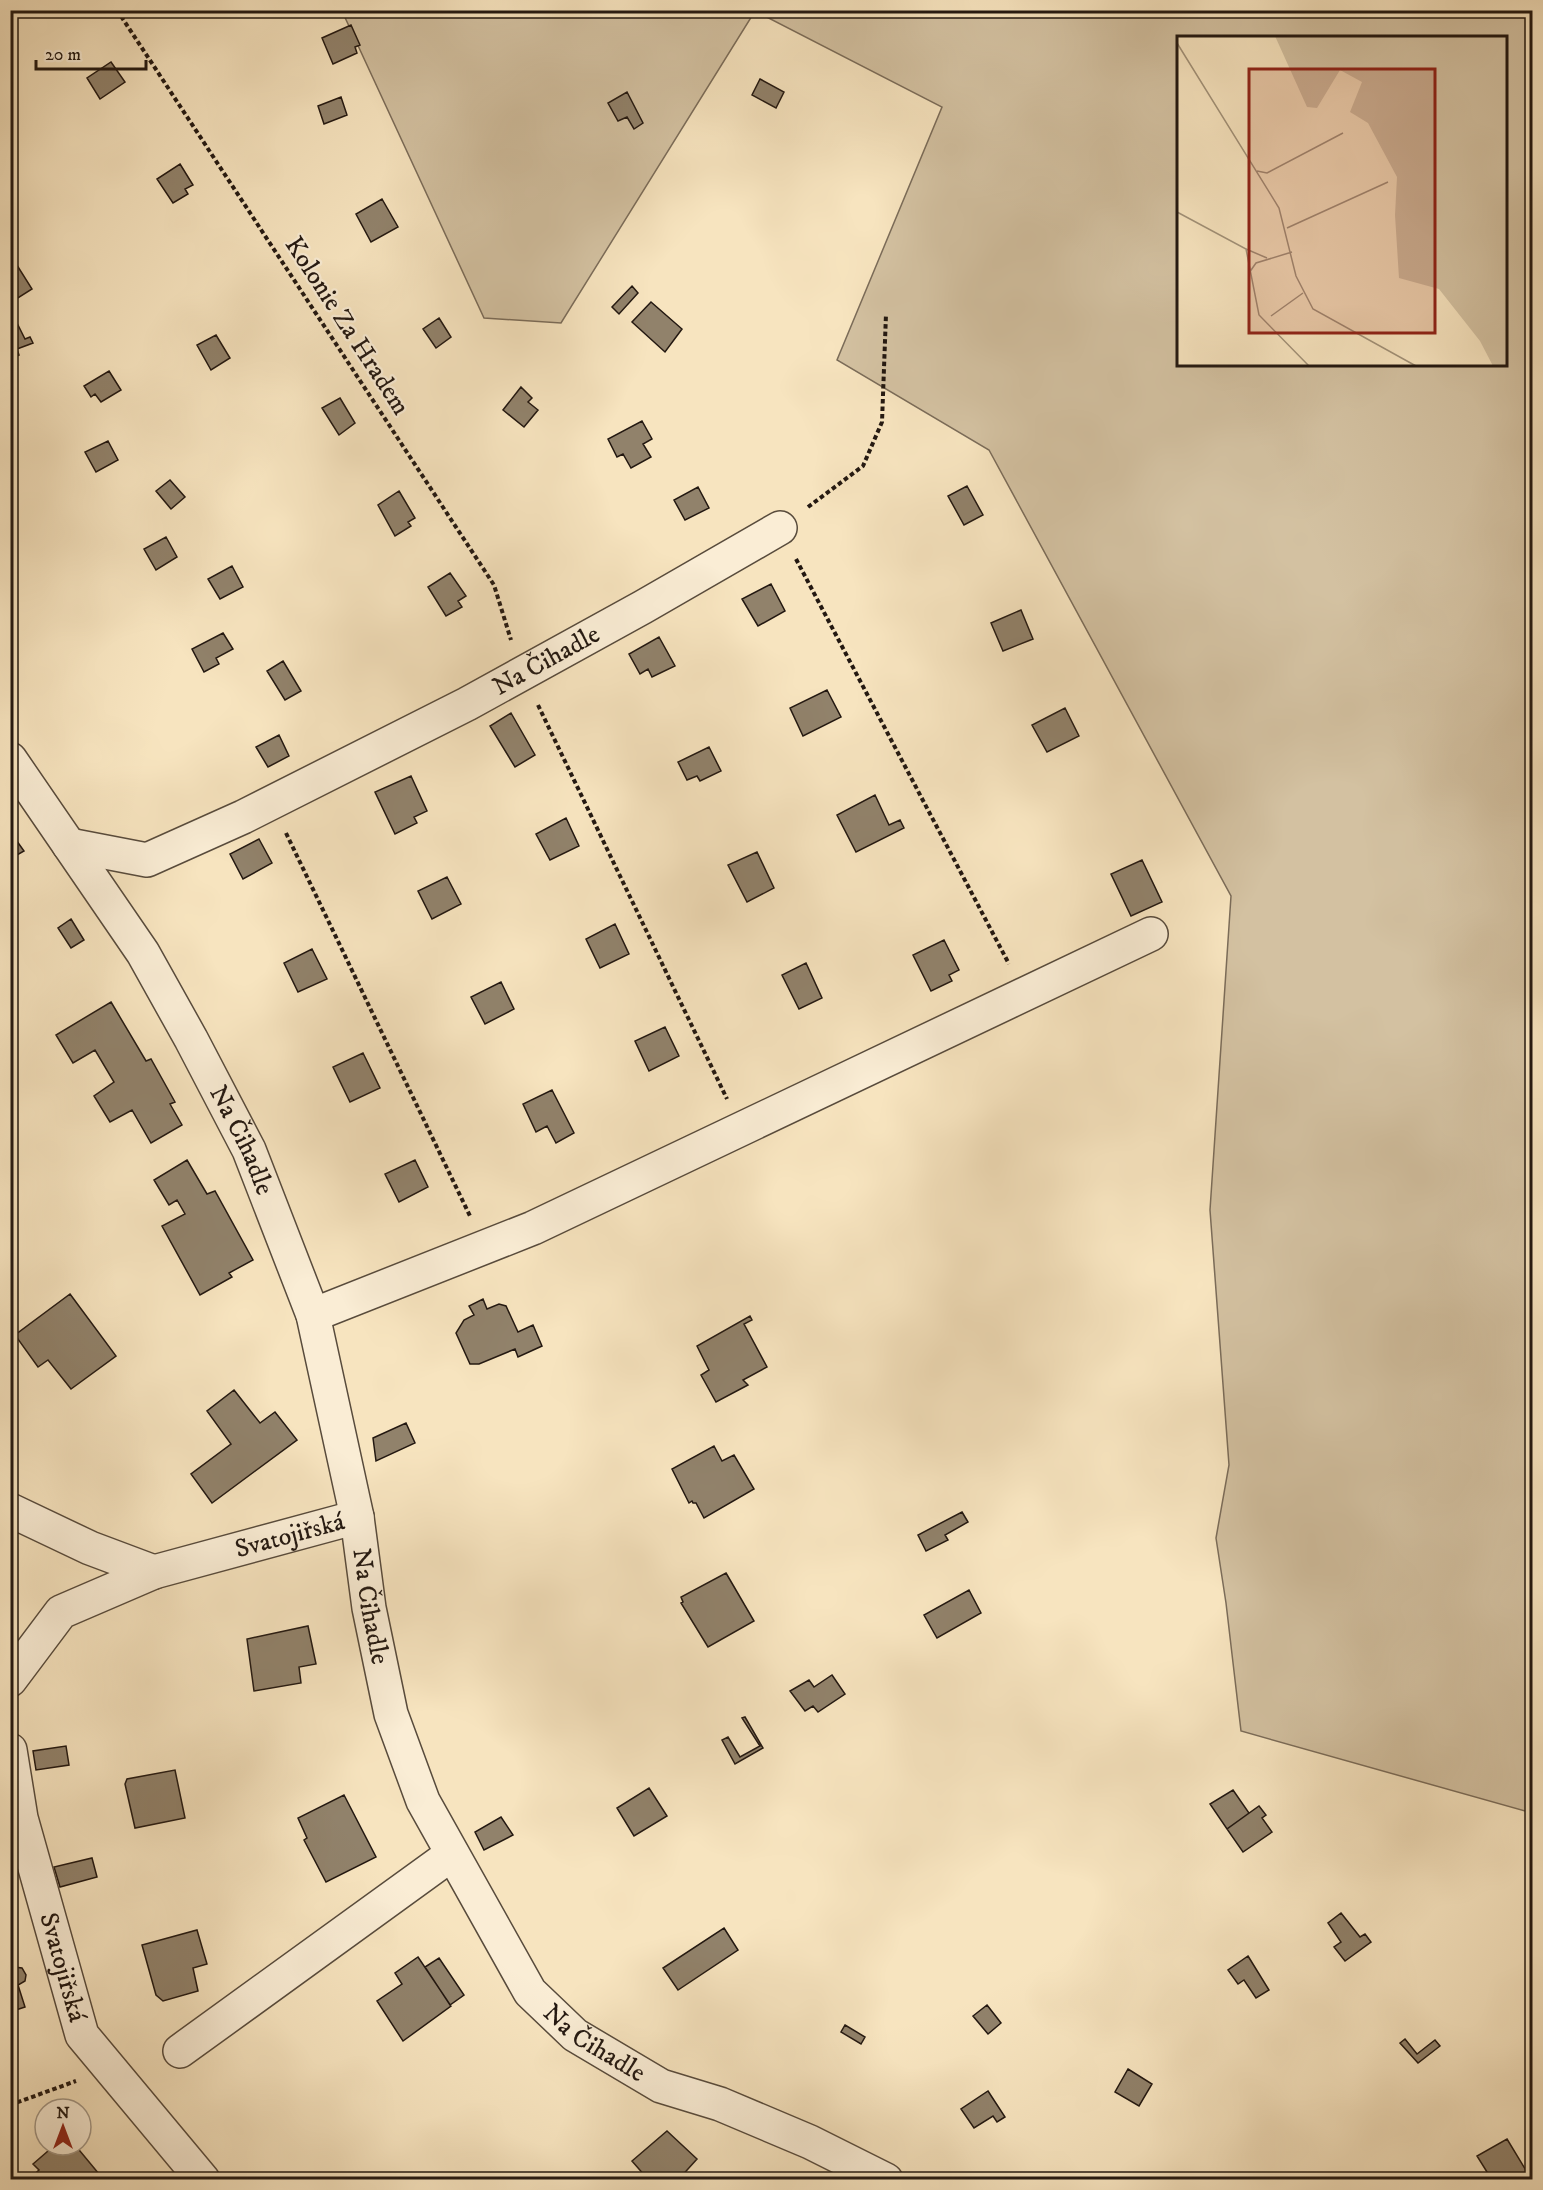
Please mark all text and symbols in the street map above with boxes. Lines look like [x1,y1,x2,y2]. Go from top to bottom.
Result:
scale bar [36,33,146,71]
inset map [1177,36,1507,366]
text: 20 m [45,44,81,66]
street label: Kolonie Za Hradem [277,230,417,422]
street label: Na Čihadle [487,618,606,703]
street label: Na Čihadle [202,1080,281,1200]
street label: Svatojiřská [231,1505,348,1566]
street label: Na Čihadle [345,1546,397,1667]
street label: Svatojiřská [32,1909,94,2026]
street label: Na Čihadle [536,1997,651,2090]
north arrow [33,2097,93,2157]
text: N [56,2103,70,2123]

